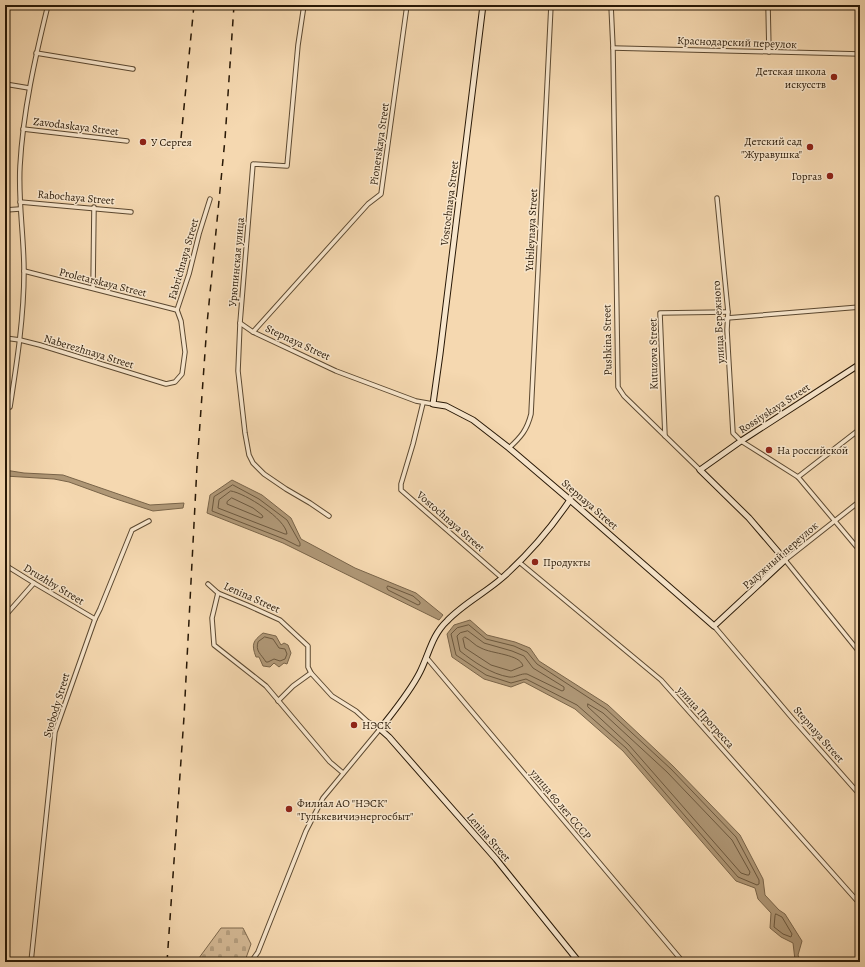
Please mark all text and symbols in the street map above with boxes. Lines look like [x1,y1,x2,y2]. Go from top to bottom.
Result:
street label: Краснодарский переулок [677,33,797,52]
place label: Детская школа искусств [756,64,827,92]
marker: Детская школа искусств [829,72,839,82]
street label: Pionerskaya Street [366,101,393,186]
street label: Zavodaskaya Street [32,114,120,139]
place label: Детский сад "Журавушка" [741,134,803,162]
place label: У Сергея [151,135,192,150]
marker: У Сергея [138,137,148,147]
marker: Детский сад "Журавушка" [805,142,815,152]
street label: Vostochnaya Street [437,159,462,247]
place label: Горгаз [792,169,822,184]
marker: Горгаз [825,171,835,181]
street label: Rabochaya Street [37,187,115,208]
street label: Yubileynaya Street [522,188,541,273]
street label: Fabrichnaya Street [165,216,202,301]
street label: Урюпинская улица [225,216,248,307]
street label: Proletarskaya Street [57,264,149,301]
street label: улица Бережного [709,280,728,365]
street label: Pushkina Street [599,304,616,376]
street label: Kutuzova Street [645,318,662,390]
street label: Stepnaya Street [263,321,333,364]
street label: Naberezhnaya Street [42,331,136,372]
street label: Rossiyskaya Street [736,379,813,437]
place label: На российской [777,443,848,458]
marker: На российской [764,445,774,455]
street label: Stepnaya Street [558,476,621,533]
street label: Vostochnaya Street [413,487,488,555]
street label: Радужный переулок [739,518,822,592]
place label: Продукты [543,555,590,570]
marker: Продукты [530,557,540,567]
street label: Druzhby Street [21,560,87,609]
street label: Lenina Street [221,578,283,617]
street label: Svobody Street [40,671,74,739]
street label: улица Прогресса [673,682,738,752]
street label: Stepnaya Street [790,703,848,766]
place label: НЭСК [362,718,391,733]
marker: НЭСК [349,720,359,730]
street label: улица 60 лет СССР [526,765,594,843]
place label: Филиал АО "НЭСК" "Гулькевичиэнергосбыт" [297,796,413,824]
marker: Филиал АО "НЭСК" "Гулькевичиэнергосбыт" [284,804,294,814]
street label: Lenina Street [463,810,514,865]

